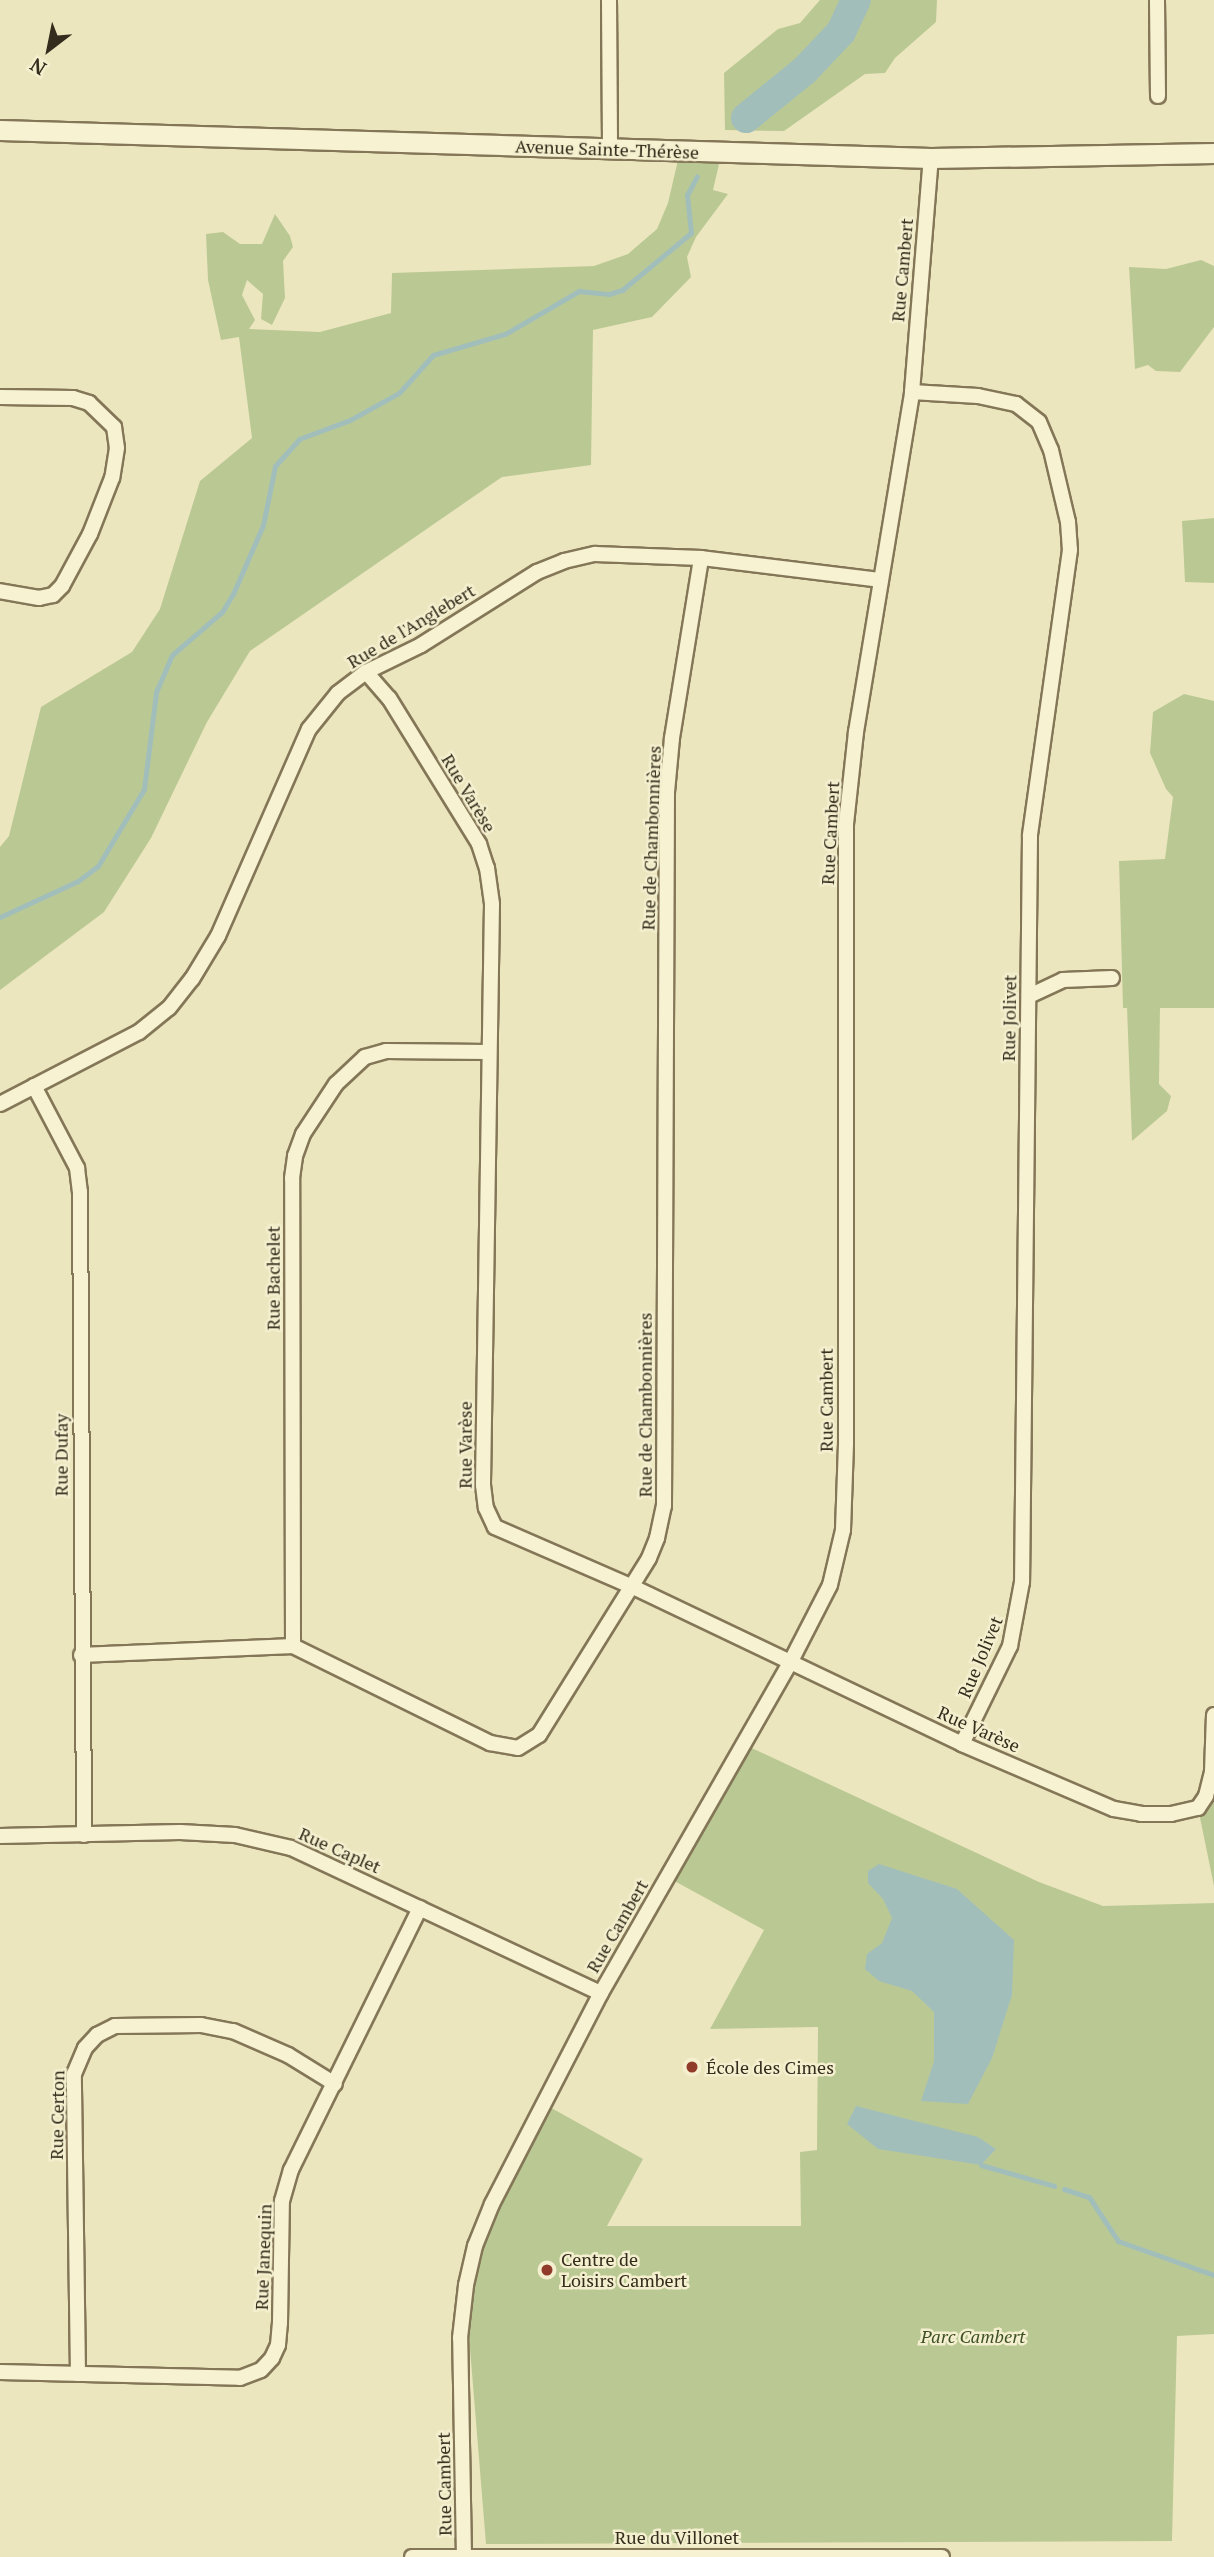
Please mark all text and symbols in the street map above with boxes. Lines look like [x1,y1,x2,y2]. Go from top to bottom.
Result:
north arrow [14,14,84,84]
text: N [25,53,50,82]
street label: Avenue Sainte-Thérèse [515,135,699,163]
street label: Rue Cambert [887,217,917,323]
street label: Rue de l'Anglebert [343,579,479,673]
street label: Rue de Chambonnières [637,745,665,931]
street label: Rue Varèse [437,750,501,836]
street label: Rue Cambert [816,781,844,885]
street label: Rue Jolivet [997,974,1021,1062]
street label: Rue Bachelet [262,1226,284,1330]
street label: Rue de Chambonnières [634,1313,656,1497]
street label: Rue Cambert [815,1348,837,1452]
street label: Rue Varèse [454,1401,476,1489]
street label: Rue Dufay [50,1414,72,1496]
street label: Rue Jolivet [953,1613,1007,1701]
street label: Rue Varèse [934,1701,1024,1757]
street label: Rue Caplet [296,1822,384,1878]
street label: Rue Cambert [582,1876,652,1976]
place label: École des Cimes [706,2056,834,2078]
marker: École des Cimes [684,2059,700,2075]
street label: Rue Certon [45,2070,69,2160]
street label: Rue Janequin [250,2203,276,2311]
place label: Centre de Loisirs Cambert [561,2249,687,2292]
marker: Centre de Loisirs Cambert [539,2262,555,2278]
park label: Parc Cambert [921,2325,1025,2347]
street label: Rue Cambert [432,2432,456,2536]
street label: Rue du Villonet [615,2526,739,2548]

